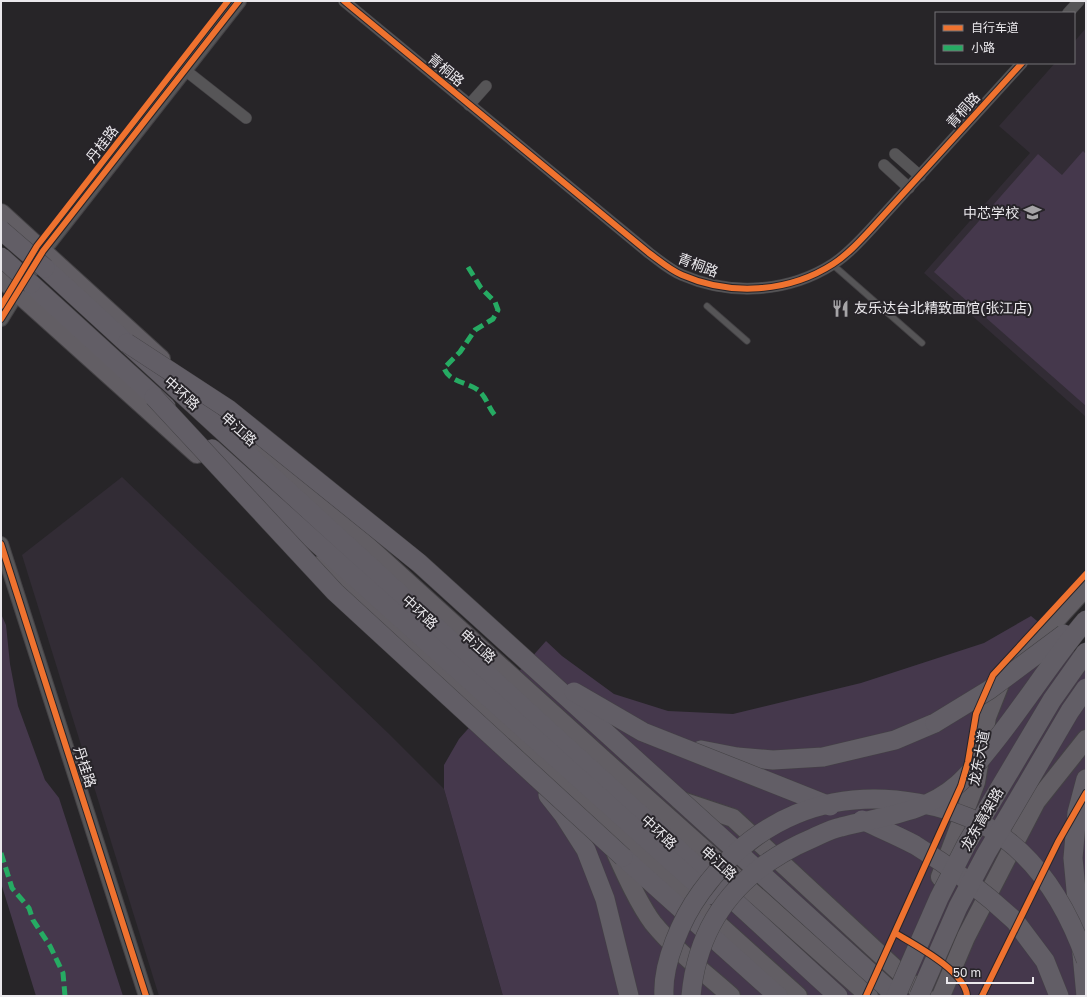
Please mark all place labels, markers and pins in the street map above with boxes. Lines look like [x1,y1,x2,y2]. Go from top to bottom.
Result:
school or university icon: 中芯学校 [1022,203,1042,223]
place label: 中芯学校 [963,204,1019,221]
restaurant icon: 友乐达台北精致面馆(张江店) [831,298,851,318]
place label: 友乐达台北精致面馆(张江店) [854,299,1033,316]

